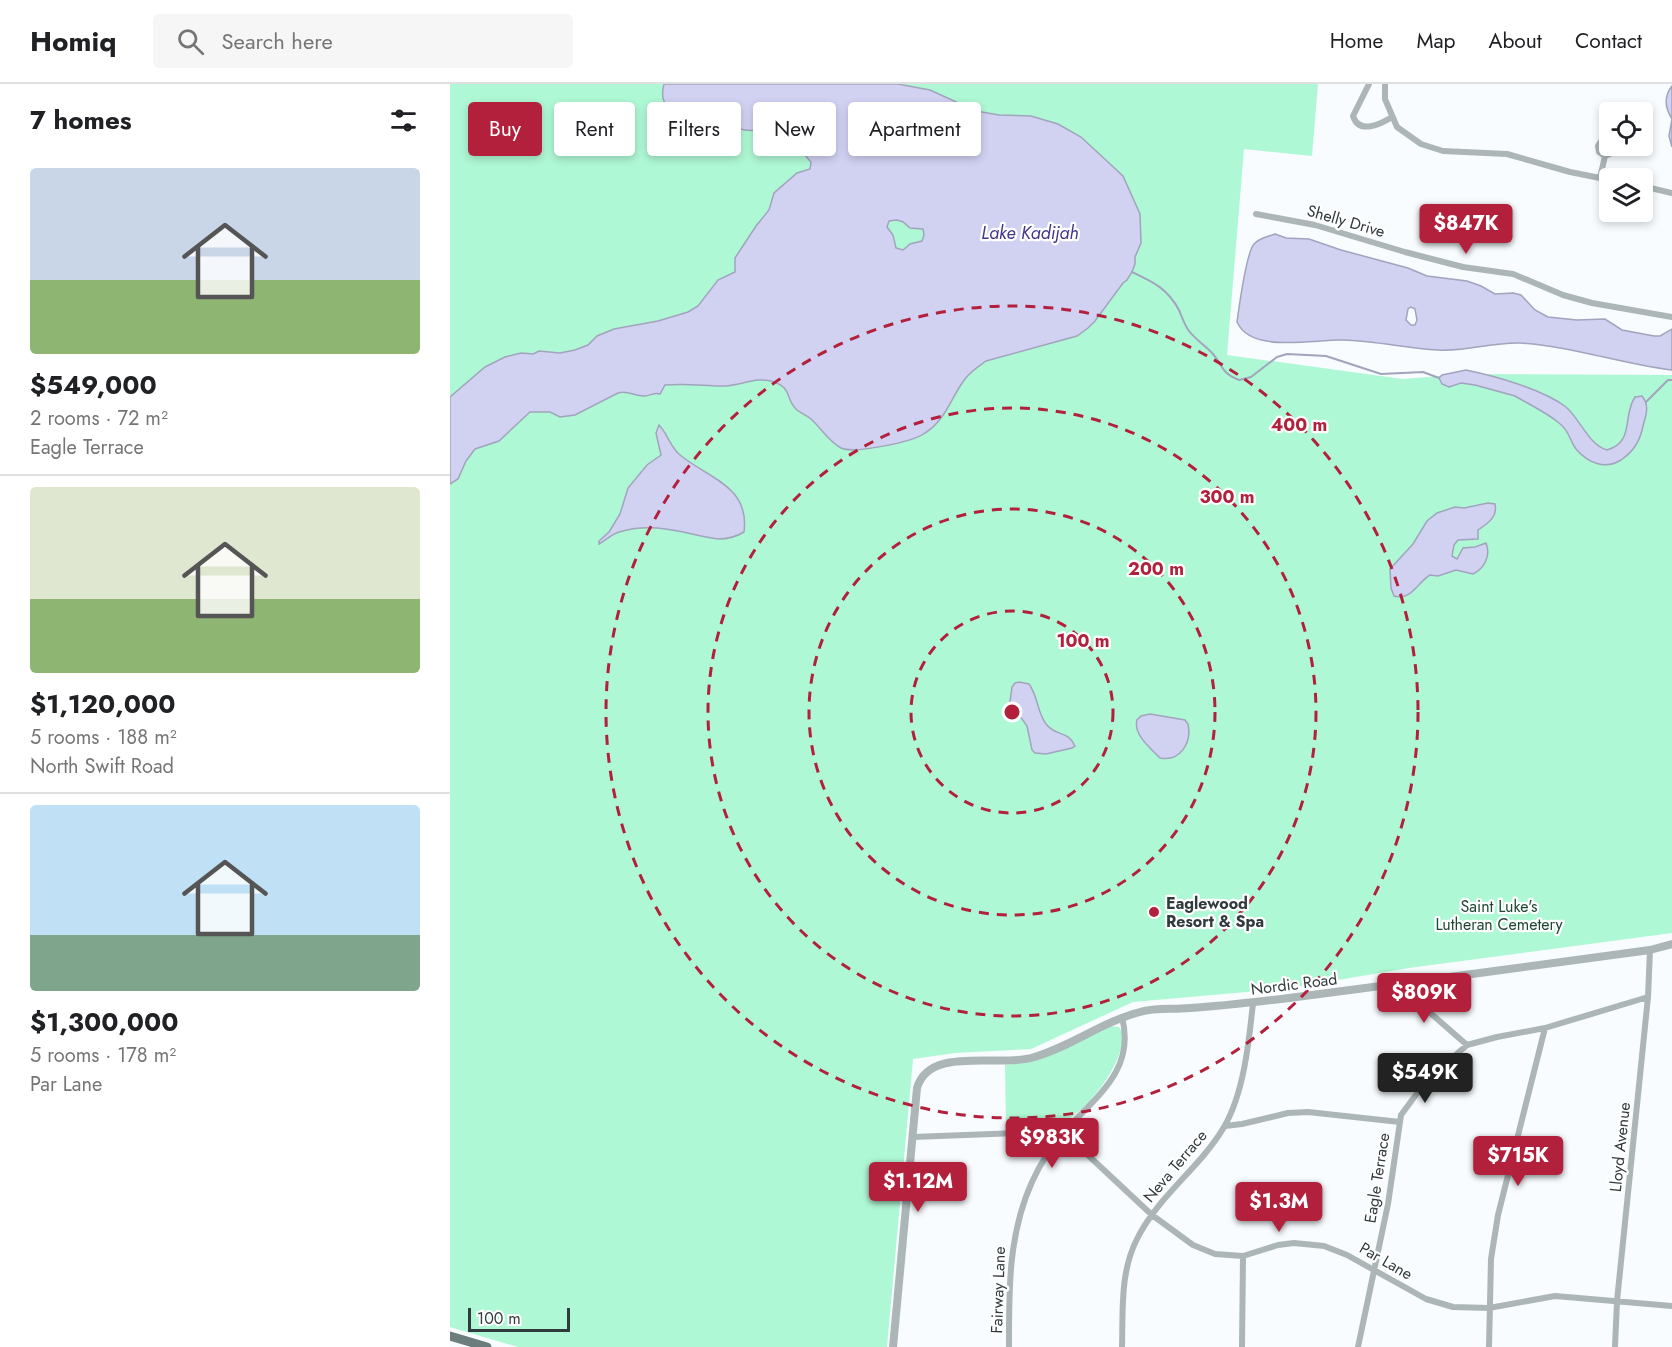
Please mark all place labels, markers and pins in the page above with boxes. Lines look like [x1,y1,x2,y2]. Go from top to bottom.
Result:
pin: $847K [1424,204,1508,255]
centre of rings [1002,702,1022,722]
place label: Eaglewood Resort & Spa [1166,892,1264,933]
marker: Eaglewood Resort & Spa [1147,905,1161,919]
pin: $809K [1382,973,1466,1024]
pin: $549K [1383,1053,1467,1104]
pin: $983K [1010,1118,1094,1169]
pin: $715K [1476,1136,1560,1187]
pin: $1.12M [869,1162,967,1213]
pin: $1.3M [1237,1182,1321,1233]

